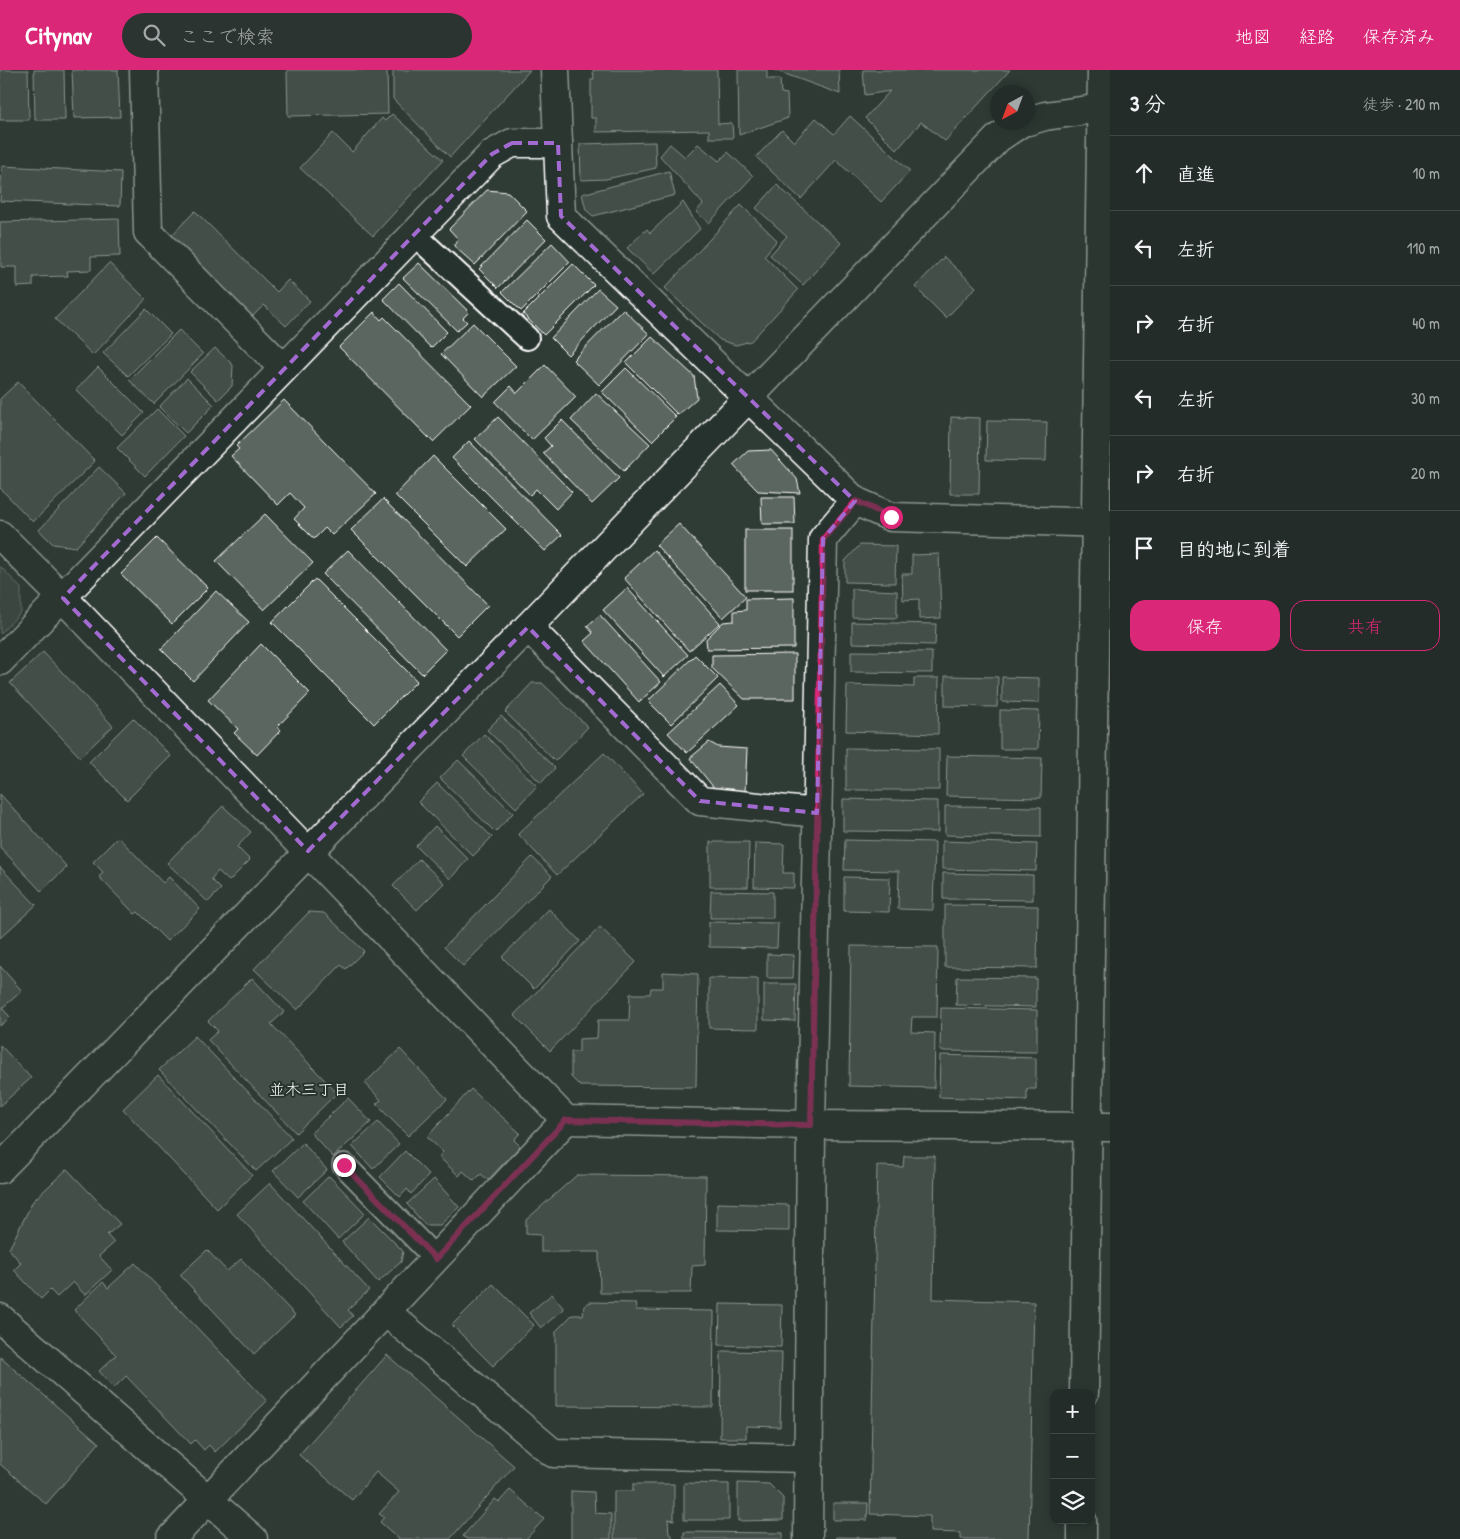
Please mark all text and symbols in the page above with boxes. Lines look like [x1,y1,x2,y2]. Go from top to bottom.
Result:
search box [122,13,472,58]
text: Citynav [25,19,92,51]
icon: search [140,21,168,49]
text: ここで検索 [180,23,275,49]
text: 地図 [1235,24,1271,49]
text: 経路 [1299,24,1335,49]
text: 保存済み [1363,24,1435,49]
north arrow [990,85,1035,130]
text: 3 分 [1130,89,1165,118]
text: 徒歩 · 210 m [1362,93,1440,115]
icon: ahead [1130,159,1158,187]
text: 直進 [1177,161,1215,187]
text: 10 m [1412,162,1440,184]
icon: left [1130,234,1158,262]
text: 左折 [1177,236,1215,262]
text: 110 m [1407,237,1440,259]
icon: right [1130,309,1158,337]
text: 右折 [1177,311,1215,337]
text: 40 m [1412,312,1440,334]
icon: left [1130,384,1158,412]
text: 左折 [1177,386,1215,412]
text: 30 m [1411,387,1440,409]
icon: right [1130,459,1158,487]
text: 右折 [1177,461,1215,487]
text: 20 m [1411,462,1440,484]
route start [880,506,903,529]
icon: arrive [1130,534,1158,562]
text: 目的地に到着 [1177,536,1291,562]
button: 保存 [1130,600,1280,651]
button: 共有 [1290,600,1440,651]
district label: 並木三丁目 [269,1078,349,1100]
route end [333,1154,356,1177]
map controls [1050,1389,1095,1524]
button: + [1050,1389,1095,1434]
button: − [1050,1434,1095,1479]
button: layers [1050,1479,1095,1524]

